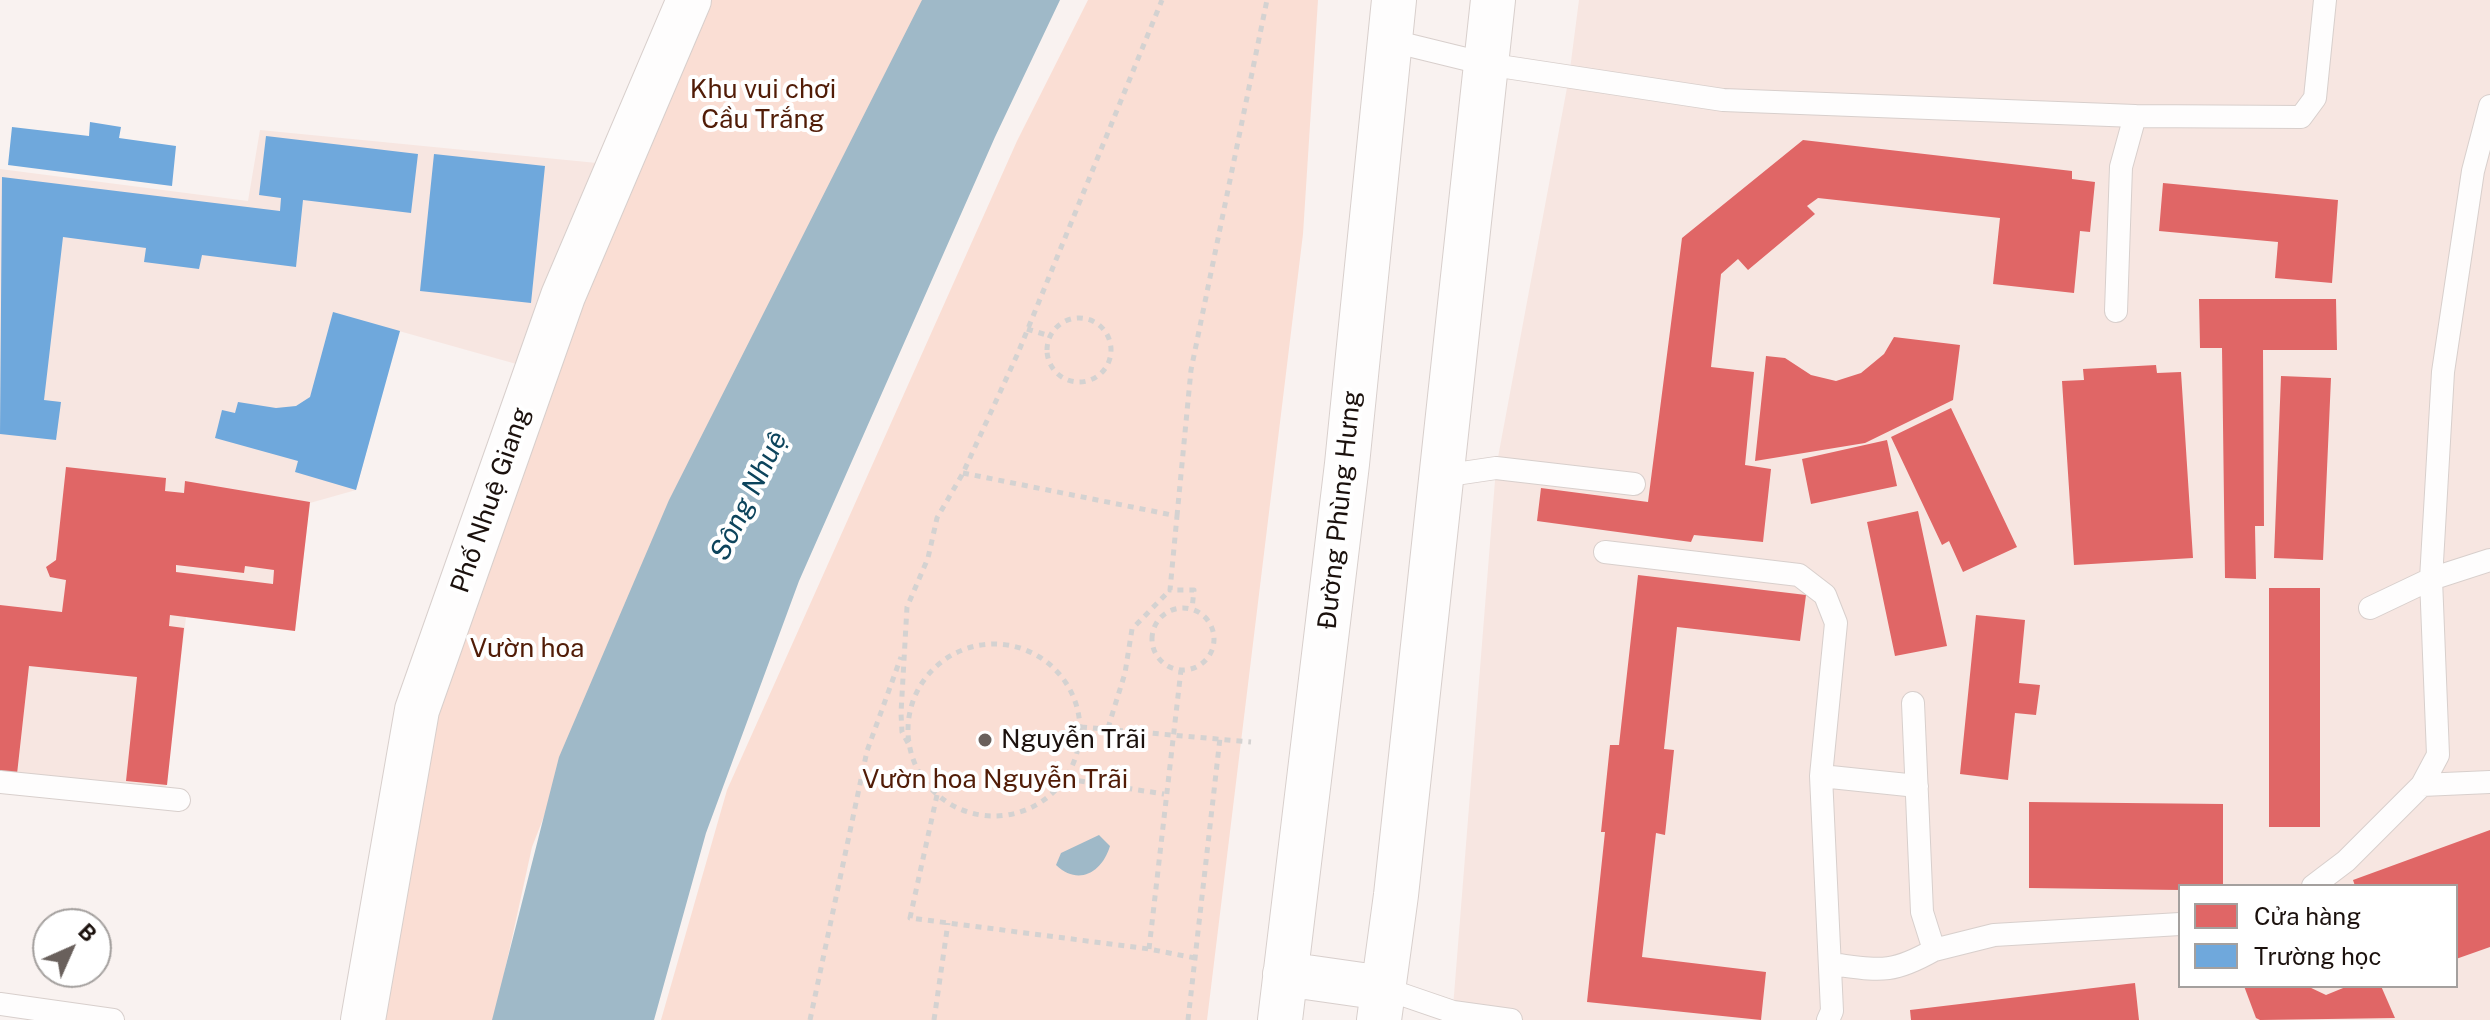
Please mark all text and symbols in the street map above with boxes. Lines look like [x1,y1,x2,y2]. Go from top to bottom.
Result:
park label: Khu vui chơi Cầu Trắng [690,74,836,136]
street label: Đường Phùng Hưng [1312,389,1368,631]
street label: Phố Nhuệ Giang [445,403,537,597]
water label: Sông Nhuệ [703,426,795,566]
park label: Vườn hoa [470,633,584,665]
place label: Nguyễn Trãi [1001,724,1146,756]
marker: Nguyễn Trãi [976,731,994,749]
park label: Vườn hoa Nguyễn Trãi [862,764,1128,796]
legend [2178,884,2458,988]
text: Cửa hàng [2254,902,2361,930]
north arrow [32,908,112,988]
text: B [73,918,102,947]
text: Trường học [2254,942,2381,970]

